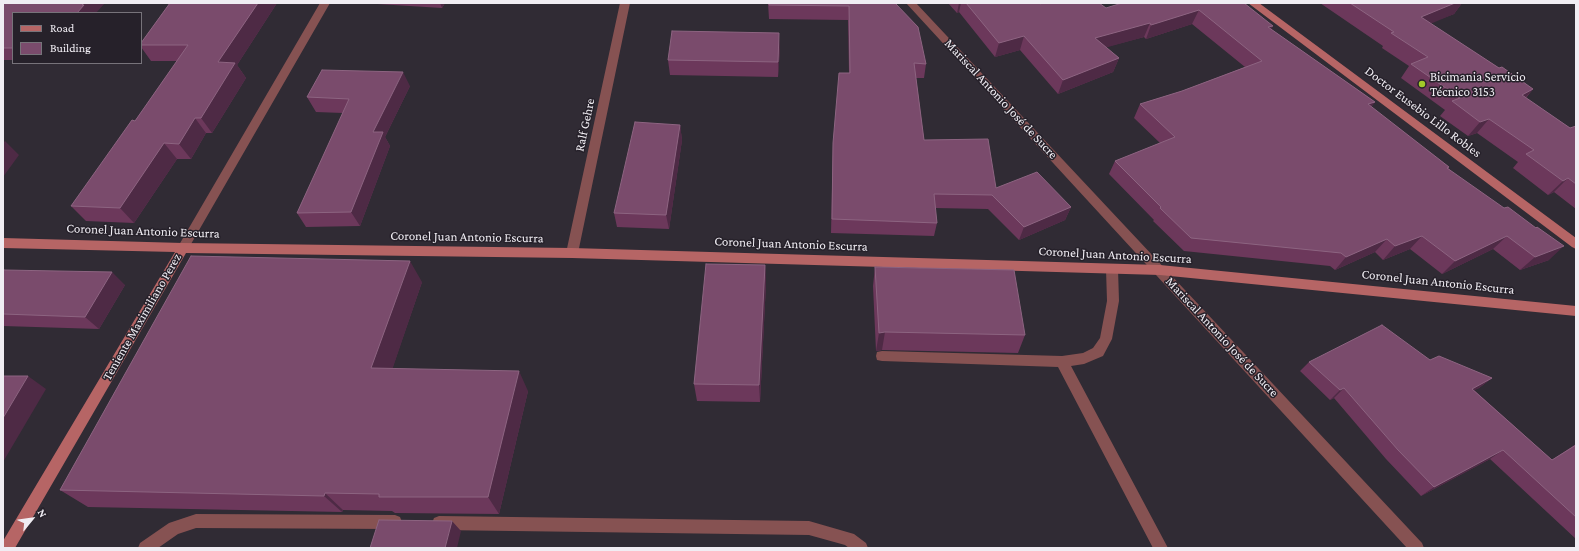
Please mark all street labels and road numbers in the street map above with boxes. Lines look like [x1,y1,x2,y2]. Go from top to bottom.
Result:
street label: Mariscal Antonio José de Sucre [941,36,1061,162]
street label: Doctor Eusebio Lillo Robles [1362,63,1484,161]
street label: Ralf Gehre [572,97,598,153]
street label: Coronel Juan Antonio Escurra [66,221,220,241]
street label: Coronel Juan Antonio Escurra [390,228,544,246]
street label: Coronel Juan Antonio Escurra [714,234,868,254]
street label: Coronel Juan Antonio Escurra [1038,243,1192,267]
street label: Teniente Maximiliano Perez [99,251,185,383]
street label: Coronel Juan Antonio Escurra [1361,266,1515,298]
street label: Mariscal Antonio José de Sucre [1162,274,1282,400]

